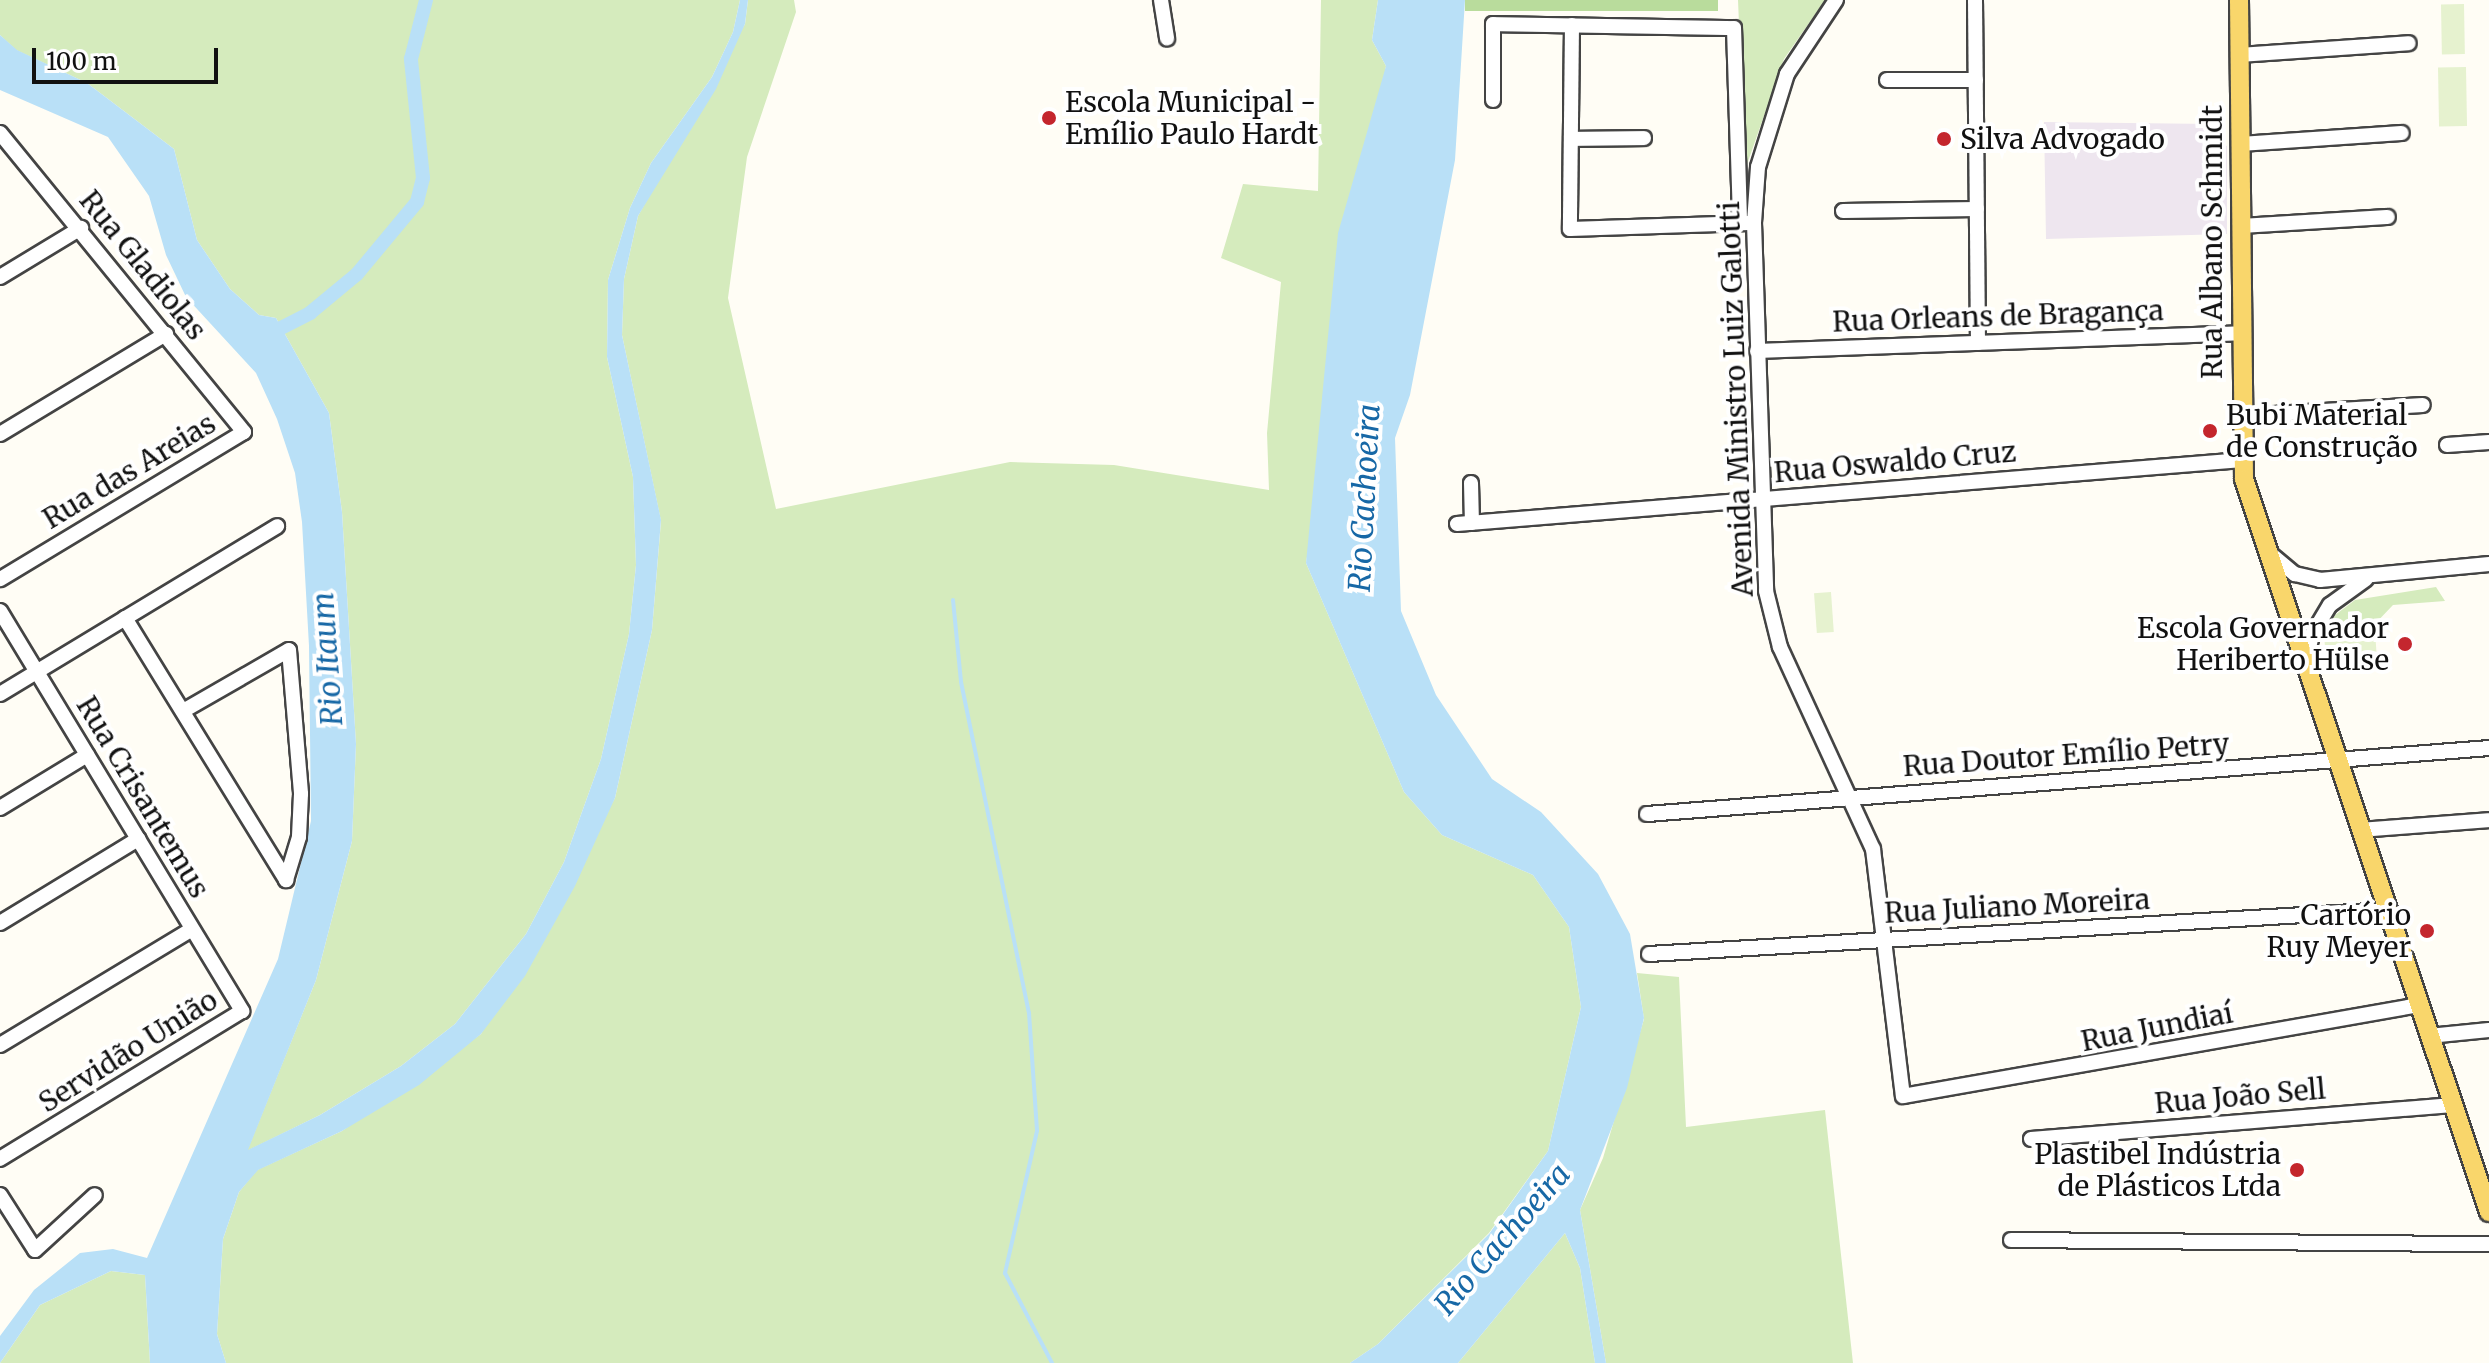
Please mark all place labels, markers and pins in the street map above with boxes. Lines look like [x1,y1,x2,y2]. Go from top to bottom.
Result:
place label: Escola Municipal - Emílio Paulo Hardt [1065,85,1318,151]
marker: Escola Municipal - Emílio Paulo Hardt [1040,109,1058,127]
place label: Silva Advogado [1960,122,2165,156]
marker: Silva Advogado [1935,130,1953,148]
place label: Bubi Material de Construção [2226,398,2418,464]
marker: Bubi Material de Construção [2201,422,2219,440]
place label: Escola Governador Heriberto Hülse [2137,611,2389,677]
marker: Escola Governador Heriberto Hülse [2396,635,2414,653]
place label: Cartório Ruy Meyer [2267,898,2411,964]
marker: Cartório Ruy Meyer [2418,922,2436,940]
place label: Plastibel Indústria de Plásticos Ltda [2034,1137,2281,1203]
marker: Plastibel Indústria de Plásticos Ltda [2288,1161,2306,1179]

